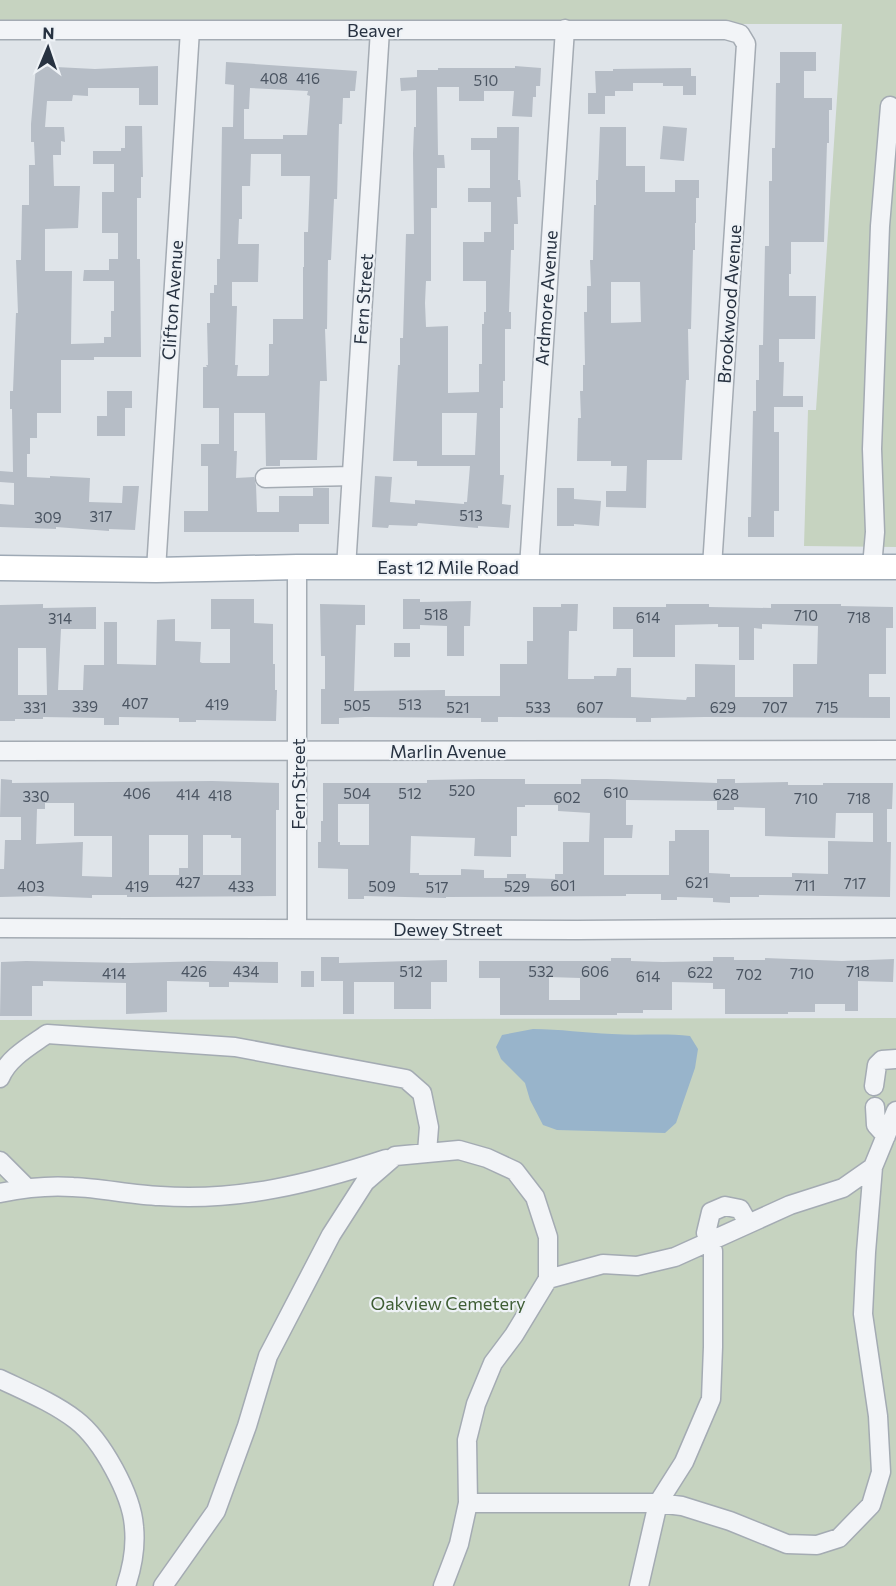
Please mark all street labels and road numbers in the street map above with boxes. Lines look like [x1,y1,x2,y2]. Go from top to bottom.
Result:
street label: Beaver [347,19,403,41]
street label: Brookwood Avenue [712,224,746,384]
street label: Ardmore Avenue [530,229,562,367]
street label: Clifton Avenue [157,239,187,361]
street label: Fern Street [349,253,377,345]
street label: East 12 Mile Road [377,556,519,578]
street label: Fern Street [287,738,309,830]
street label: Marlin Avenue [390,740,506,762]
street label: Dewey Street [393,918,503,940]

